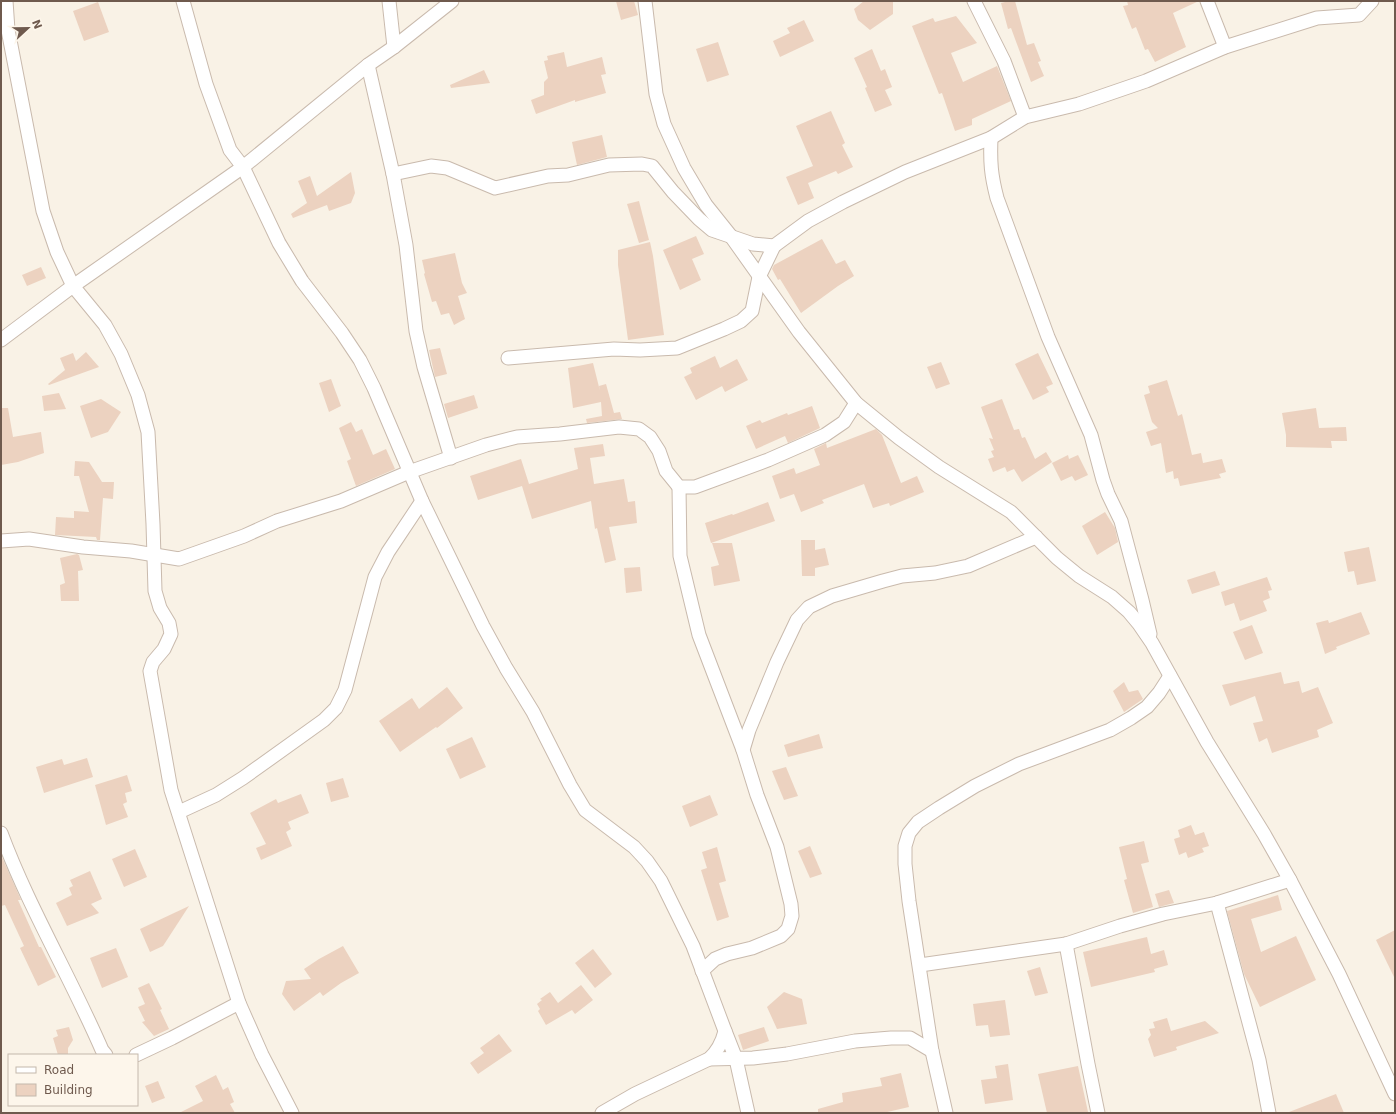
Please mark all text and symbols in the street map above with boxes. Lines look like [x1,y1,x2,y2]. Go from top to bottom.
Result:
north arrow [8,8,48,48]
text: N [29,18,45,31]
legend [8,1054,138,1106]
text: Road [44,1063,74,1077]
text: Building [44,1083,93,1097]

